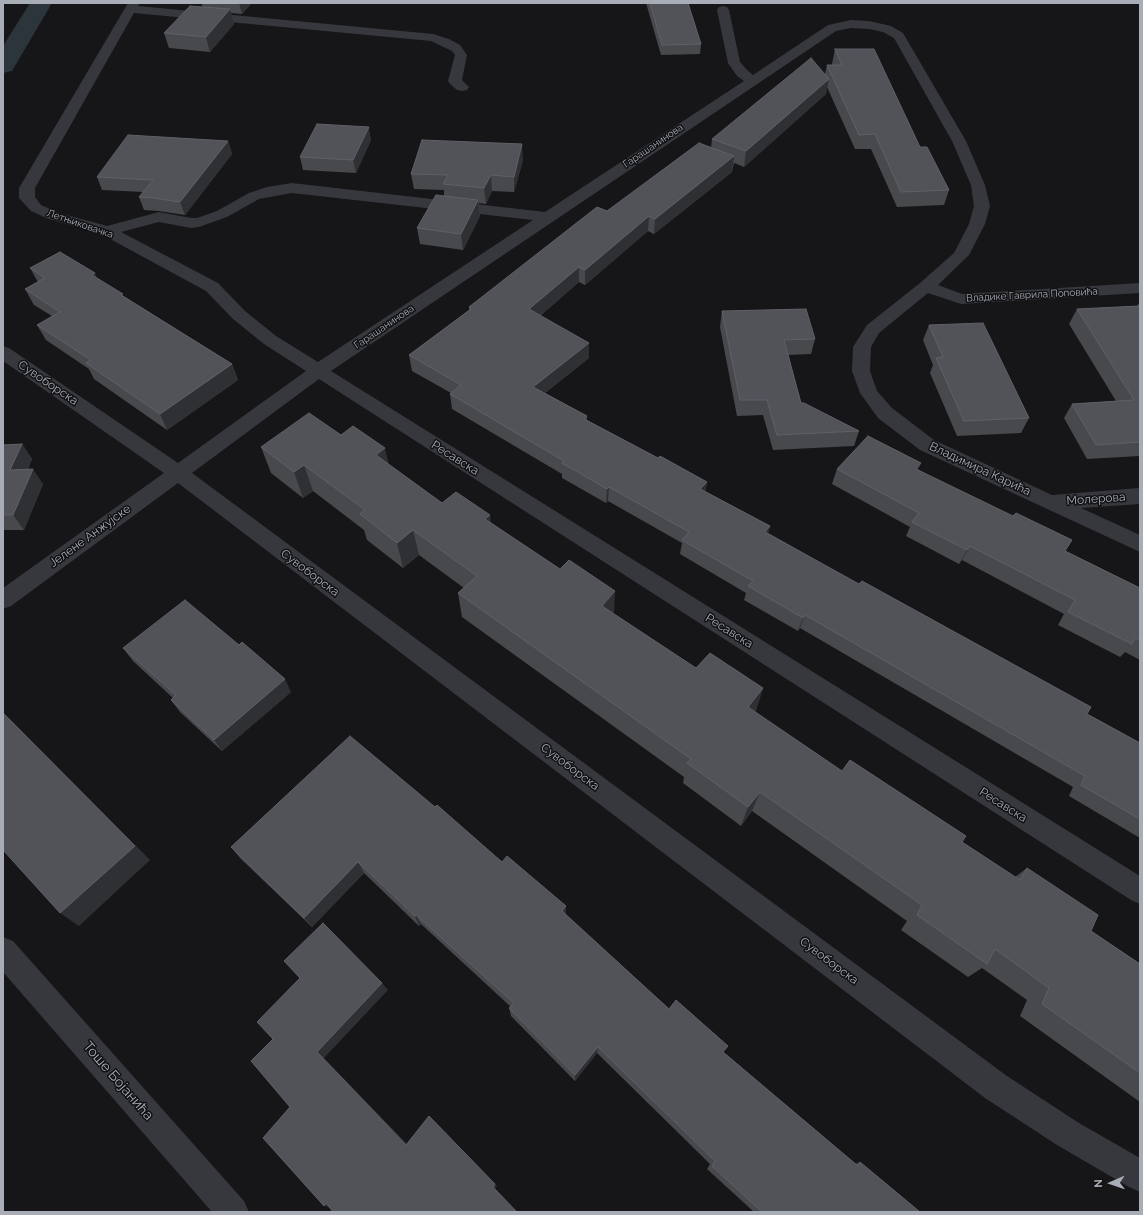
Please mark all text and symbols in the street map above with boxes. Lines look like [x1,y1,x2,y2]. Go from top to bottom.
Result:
street label: Гарашанинова [621,121,685,171]
street label: Летњиковачка [45,207,115,241]
street label: Владике Гаврила Поповића [966,286,1098,304]
street label: Гарашанинова [352,302,416,352]
street label: Сувоборска [15,358,81,408]
street label: Ресавска [429,438,481,478]
street label: Владимира Карића [927,439,1033,499]
street label: Молерова [1066,490,1126,508]
street label: Јелене Анжујске [47,502,133,570]
street label: Сувоборска [278,546,342,600]
street label: Ресавска [703,611,755,651]
street label: Сувоборска [538,740,602,794]
street label: Ресавска [977,785,1029,825]
street label: Сувоборска [797,934,861,988]
street label: Тоше Бојанића [79,1038,157,1124]
north arrow [1091,1163,1131,1203]
text: N [1092,1179,1105,1188]

